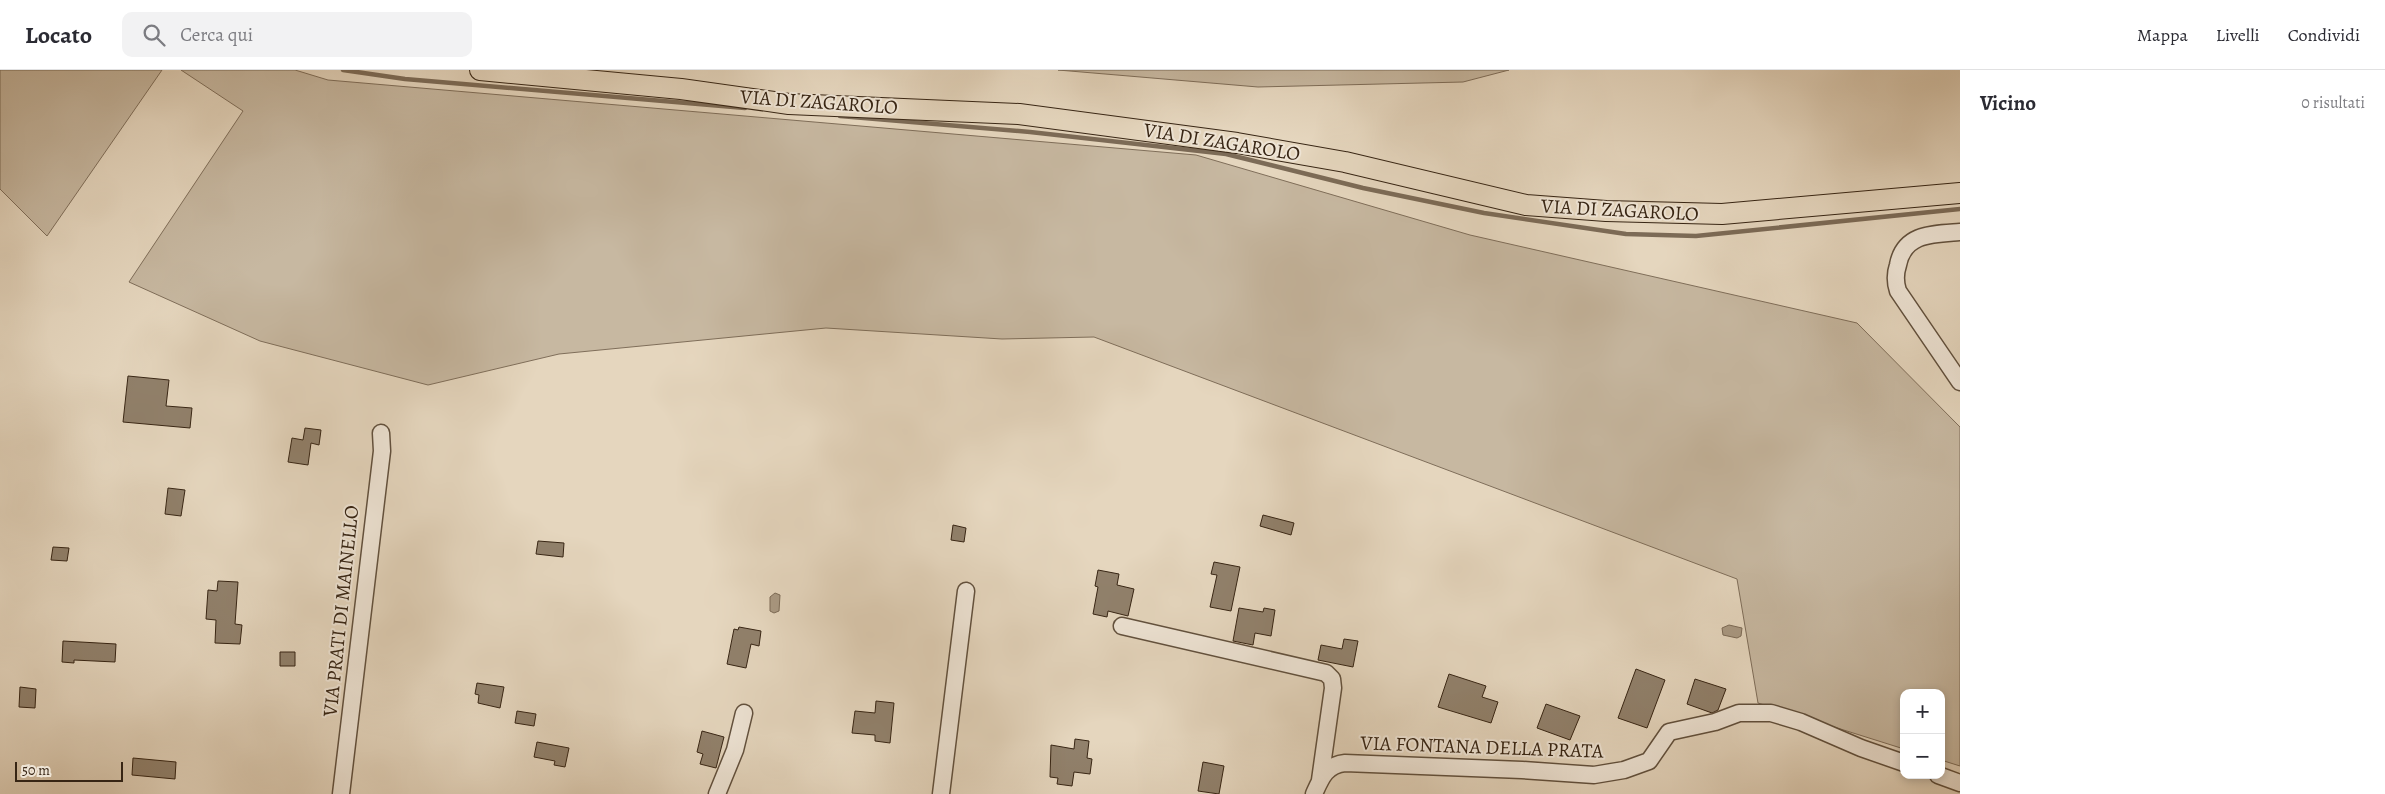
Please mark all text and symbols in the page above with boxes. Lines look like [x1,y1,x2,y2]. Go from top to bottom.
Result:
search box [122,12,472,57]
text: Locato [25,19,92,51]
icon: search [140,21,168,49]
text: Cerca qui [180,22,253,48]
text: Mappa [2137,23,2188,47]
text: Livelli [2216,23,2260,47]
text: Condividi [2288,23,2360,47]
street label: VIA DI ZAGAROLO [738,83,899,121]
text: Vicino [1980,89,2036,117]
text: 0 risultati [2301,92,2365,114]
street label: VIA DI ZAGAROLO [1141,116,1302,168]
street label: VIA DI ZAGAROLO [1539,192,1700,228]
street label: VIA PRATI DI MAINELLO [316,504,366,719]
map controls [1900,689,1945,779]
button: + [1900,689,1945,734]
street label: VIA FONTANA DELLA PRATA [1359,729,1604,765]
button: − [1900,734,1945,779]
scale bar [15,759,122,782]
text: 50 m [22,761,50,780]

